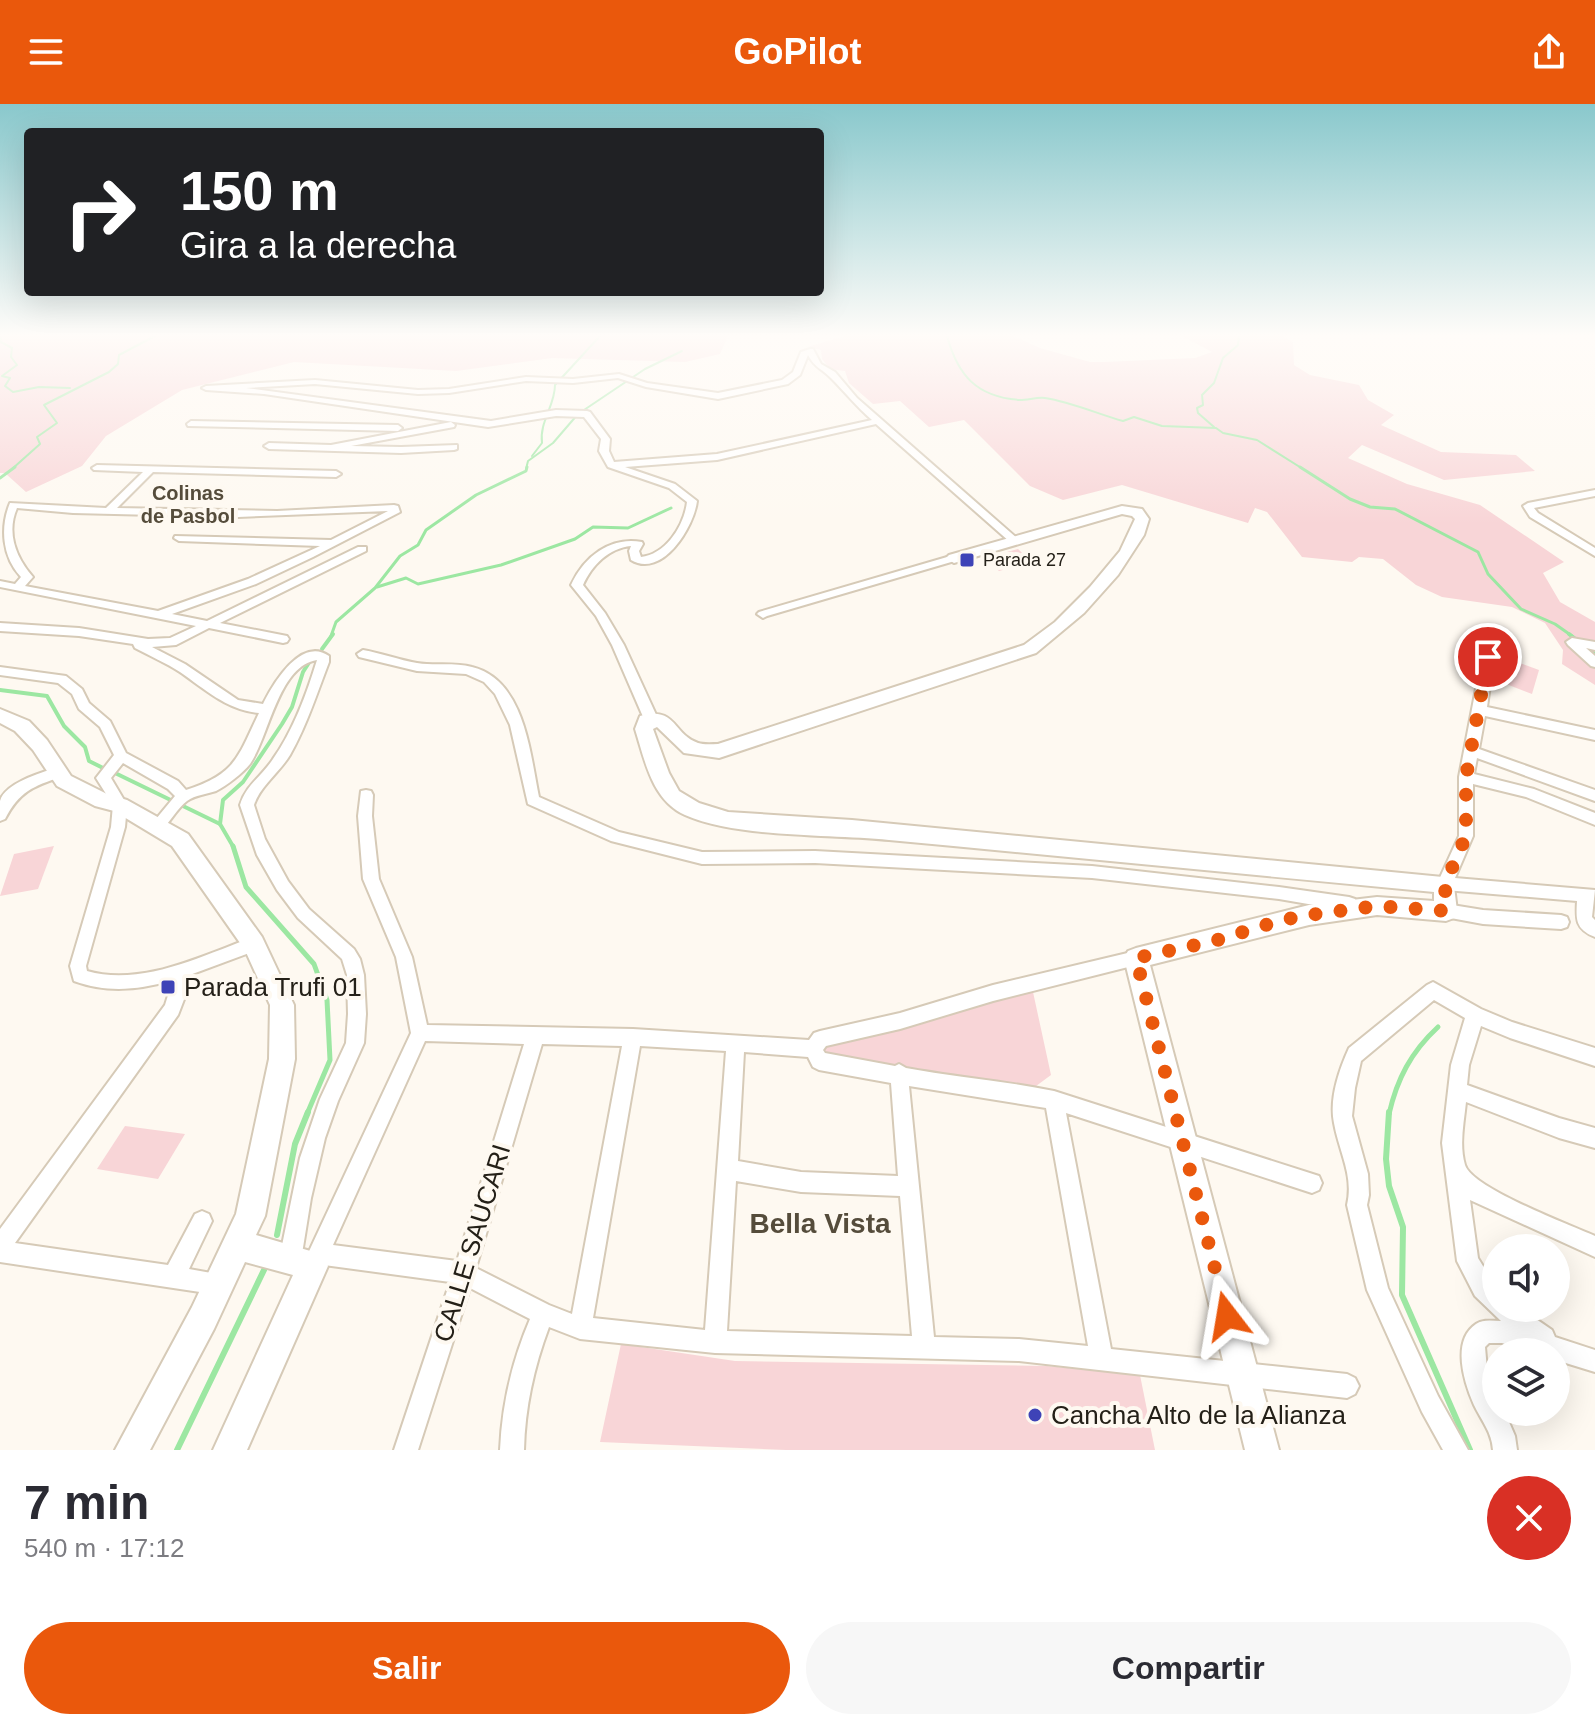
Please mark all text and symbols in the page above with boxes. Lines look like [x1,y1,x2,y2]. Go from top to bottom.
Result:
icon: menu [24,30,68,74]
icon: share [1527,30,1571,74]
text: GoPilot [734,31,862,72]
text: 150 m [180,159,339,222]
icon: right [48,160,152,264]
text: Gira a la derecha [180,225,456,266]
district label: Colinas de Pasbol [141,482,235,527]
place label: Parada 27 [983,550,1066,570]
marker: Parada 27 [958,551,976,569]
pin [1454,623,1522,691]
icon: arrive [1466,635,1510,679]
place label: Parada Trufi 01 [184,972,362,1002]
marker: Parada Trufi 01 [159,978,177,996]
street label: CALLE SAUCARI [428,1141,516,1345]
district label: Bella Vista [749,1208,891,1239]
map controls [1482,1234,1570,1426]
button: sound [1482,1234,1570,1322]
position arrow [1185,1274,1269,1358]
button: layers [1482,1338,1570,1426]
place label: Cancha Alto de la Alianza [1051,1400,1346,1430]
marker: Cancha Alto de la Alianza [1026,1406,1044,1424]
text: 7 min [24,1476,149,1529]
button: close [1487,1476,1571,1560]
text: 540 m · 17:12 [24,1533,184,1563]
button: Salir [24,1622,790,1714]
button: Compartir [806,1622,1571,1714]

